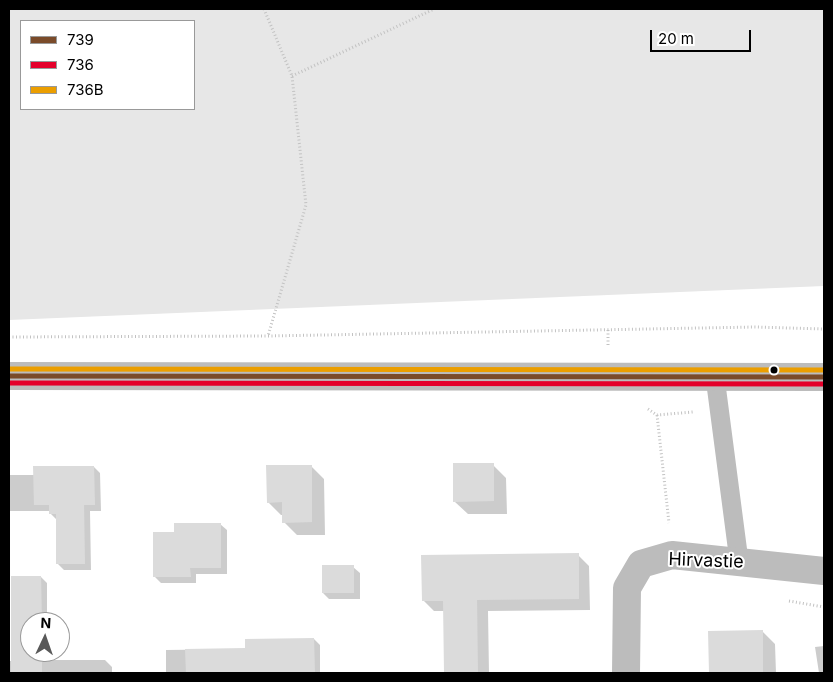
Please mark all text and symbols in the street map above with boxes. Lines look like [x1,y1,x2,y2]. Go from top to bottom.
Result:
legend [20,20,195,110]
scale bar [653,20,754,52]
text: 20 m [658,29,694,48]
text: 739 [67,30,94,49]
text: 736 [67,55,94,74]
text: 736B [67,80,104,99]
unlabelled marker [769,365,779,375]
street label: Hirvastie [668,549,744,573]
north arrow [20,612,70,662]
text: N [40,614,52,631]

